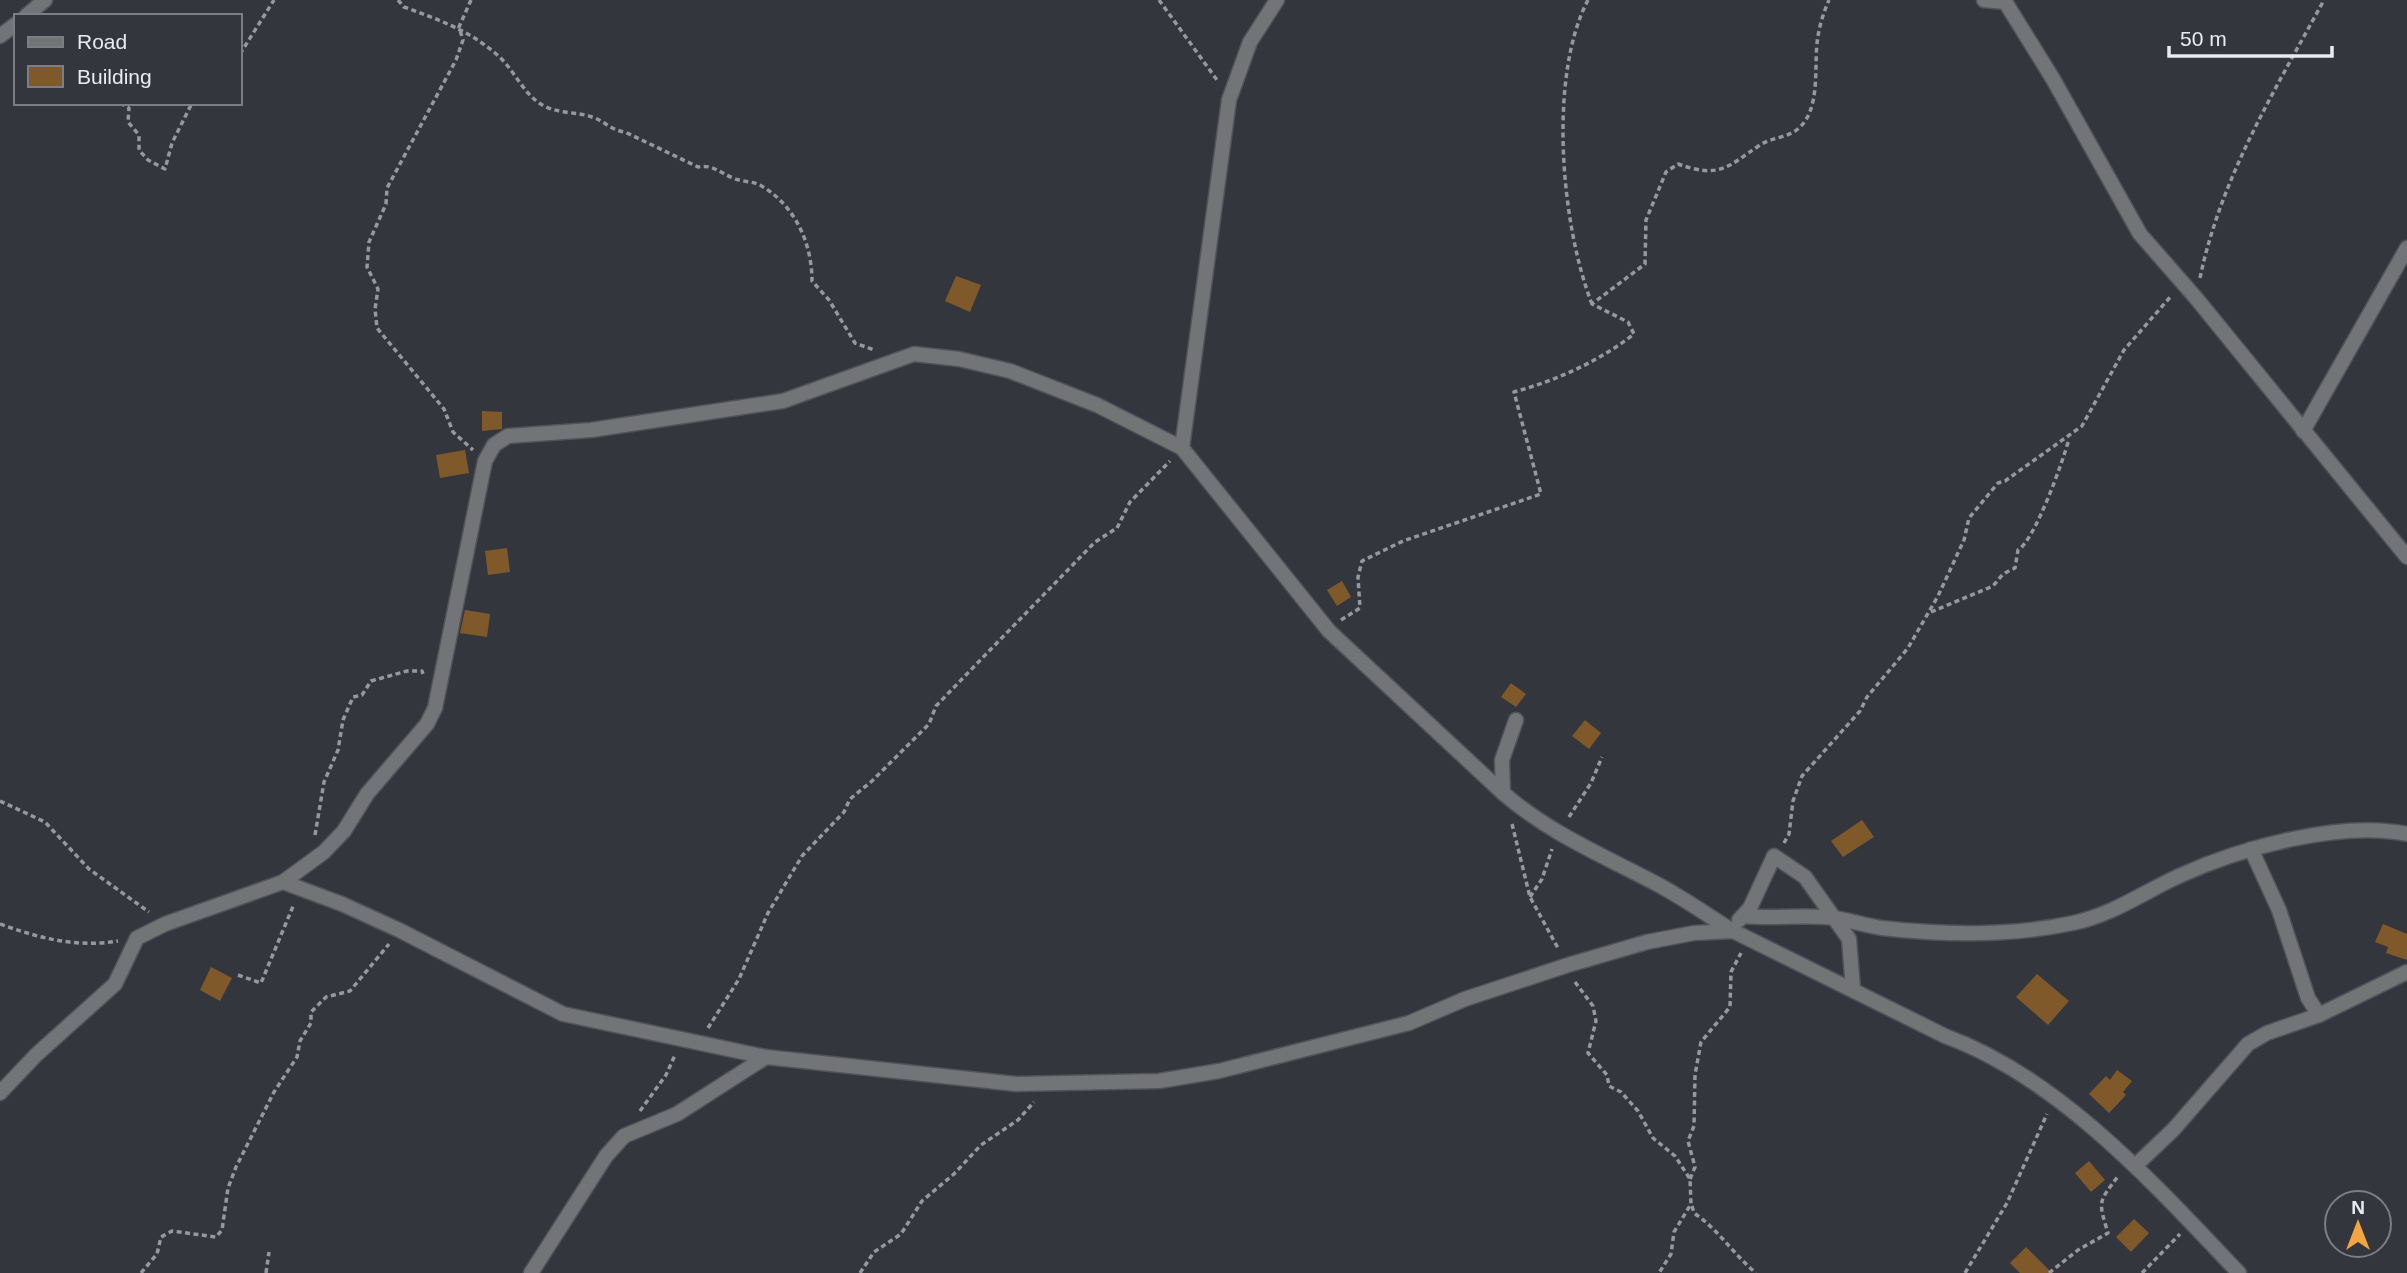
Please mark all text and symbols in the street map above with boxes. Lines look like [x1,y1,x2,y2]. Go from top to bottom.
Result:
legend [14,14,242,105]
scale bar [2169,14,2332,58]
text: 50 m [2180,27,2227,50]
text: Road [77,30,127,53]
text: Building [77,65,152,88]
north arrow [2323,1189,2393,1259]
text: N [2351,1197,2365,1218]

